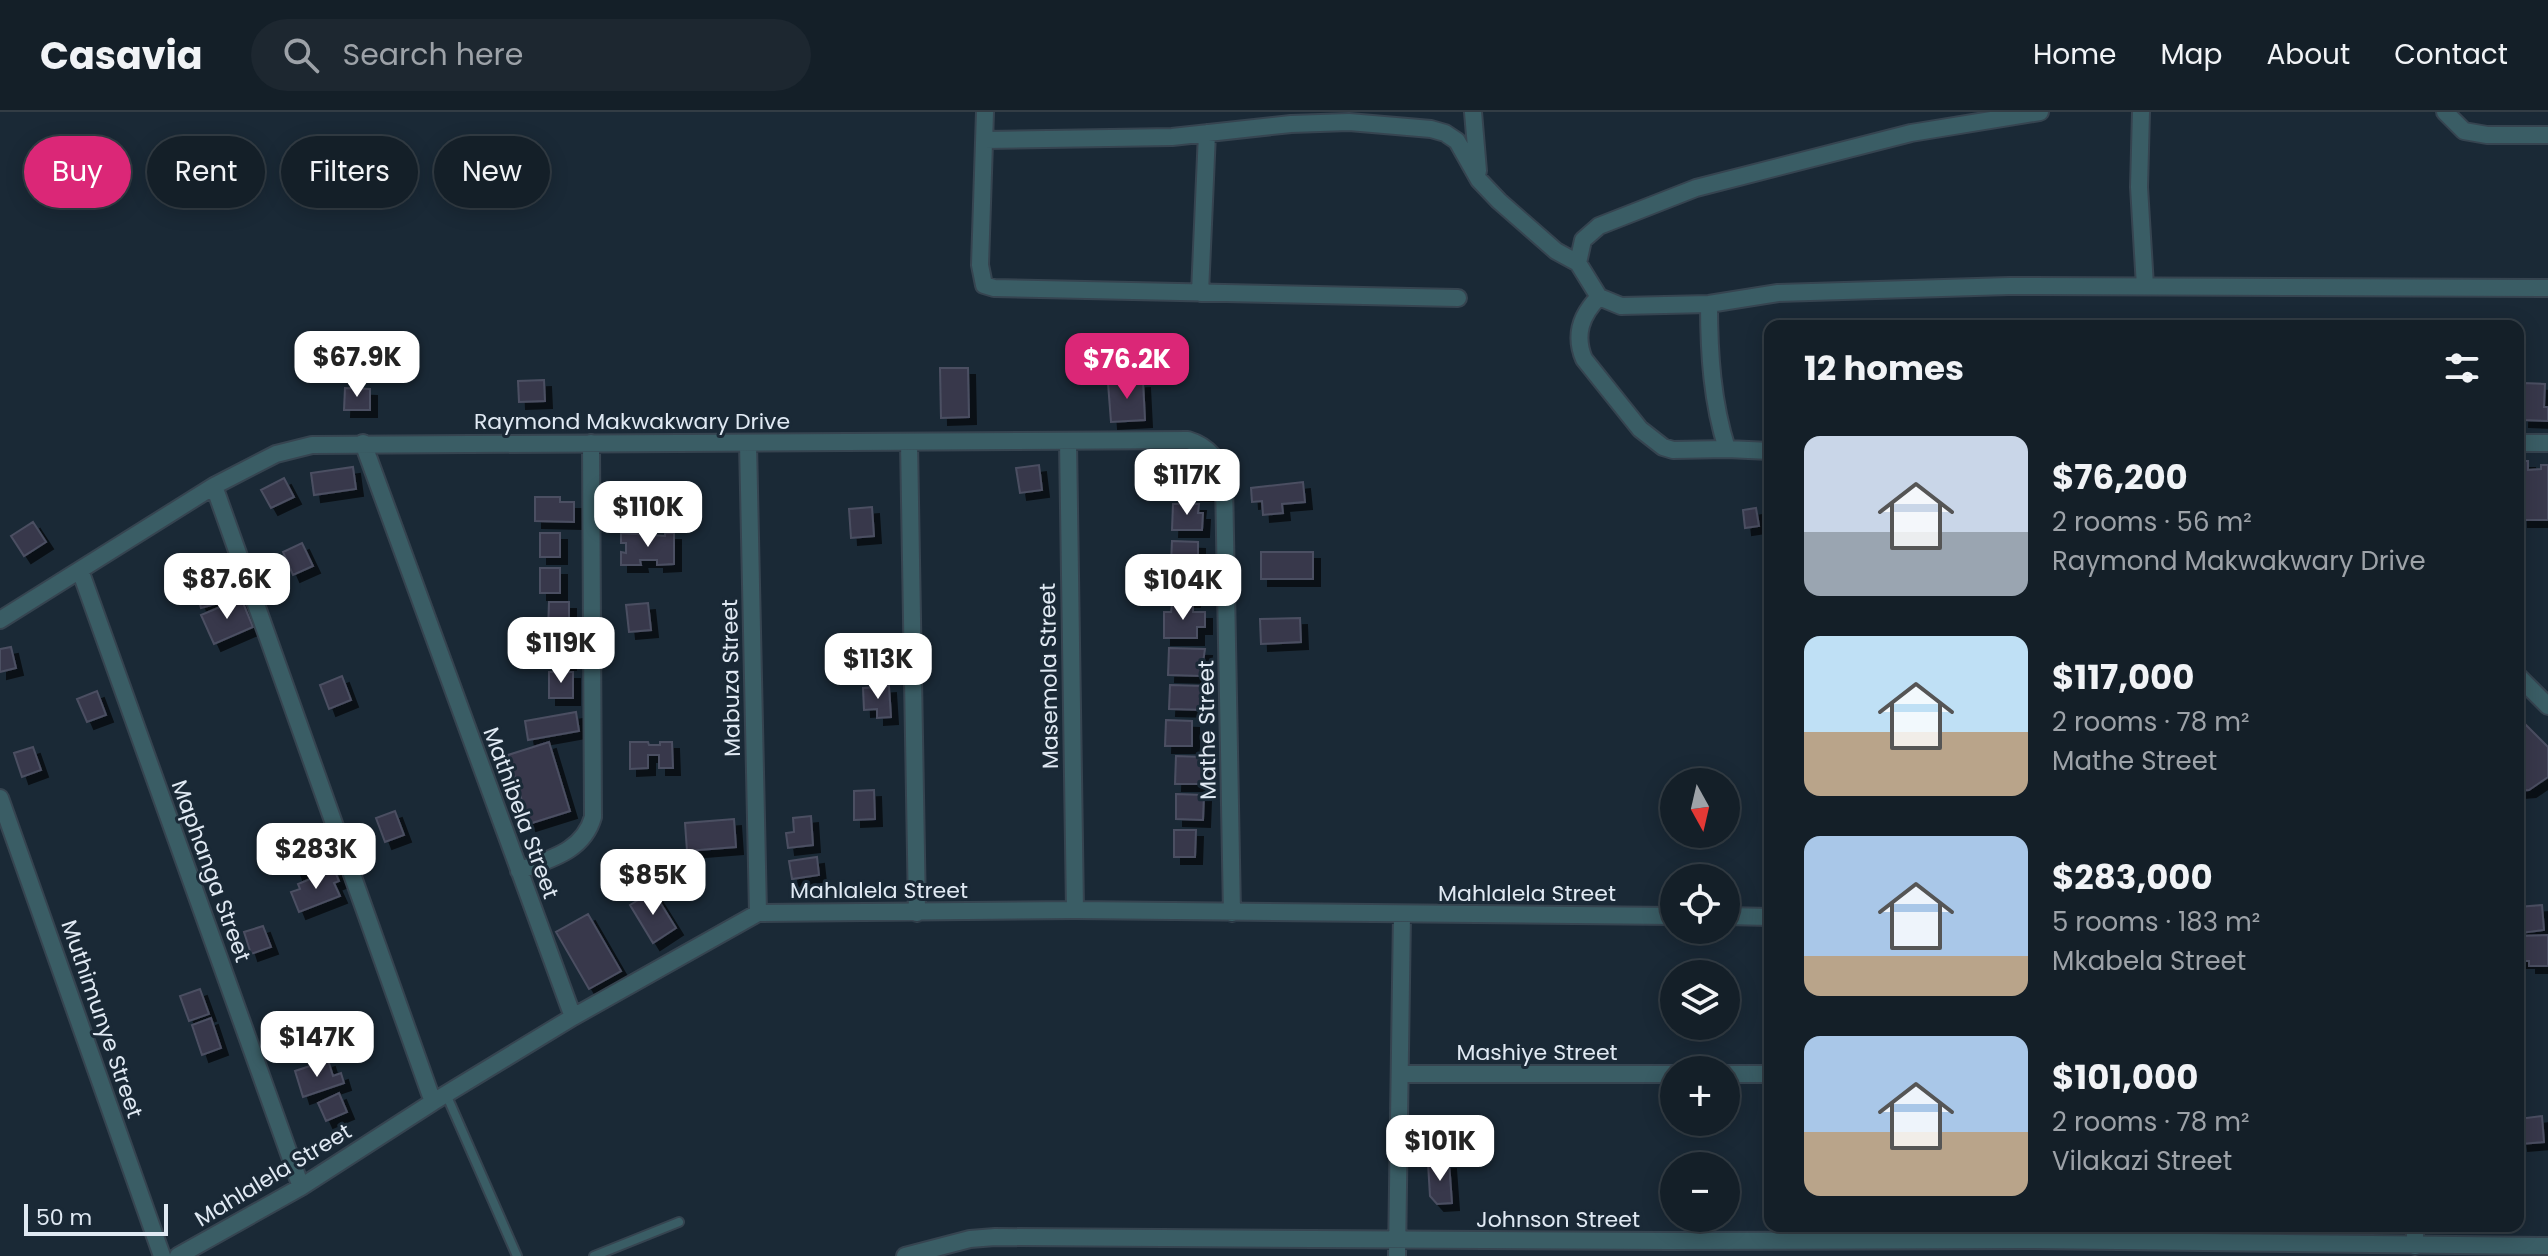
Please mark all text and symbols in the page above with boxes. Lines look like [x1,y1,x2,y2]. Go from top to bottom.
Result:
search box [251,19,811,91]
text: Casavia [40,29,203,82]
icon: search [279,33,323,77]
text: Search here [343,33,523,76]
text: Home [2033,35,2116,74]
text: Map [2160,35,2222,74]
text: About [2266,35,2350,74]
text: Contact [2394,35,2508,74]
chip: Buy [24,136,131,208]
chip: Rent [147,136,265,208]
chip: Filters [281,136,418,208]
chip: New [434,136,550,208]
pin: $67.9K [292,331,422,399]
pin: $76.2K [1062,333,1192,401]
text: $67.9K [312,339,402,375]
text: $76.2K [1083,341,1171,377]
text: 12 homes [1804,344,1964,392]
icon: filters [2440,346,2484,390]
street label: Raymond Makwakwary Drive [474,406,790,437]
pin: $117K [1131,449,1243,517]
text: $76,200 [2052,453,2188,501]
text: $117K [1153,457,1221,493]
icon: home [1868,468,1964,564]
pin: $110K [592,481,704,549]
text: $110K [612,489,684,525]
text: 2 rooms · 56 m² [2052,504,2252,540]
text: Raymond Makwakwary Drive [2052,543,2426,579]
pin: $87.6K [162,553,292,621]
pin: $104K [1127,554,1239,622]
text: $87.6K [182,561,272,597]
text: $104K [1143,562,1223,598]
street label: Masemola Street [1032,583,1066,769]
street label: Mabuza Street [714,599,748,757]
pin: $119K [505,617,617,685]
text: $119K [526,625,596,661]
pin: $113K [822,633,934,701]
text: $113K [843,641,913,677]
text: $117,000 [2052,653,2194,701]
street label: Mathe Street [1190,660,1224,800]
icon: home [1868,668,1964,764]
text: 2 rooms · 78 m² [2052,704,2250,740]
street label: Mathibela Street [476,723,566,903]
text: Mathe Street [2052,743,2217,779]
north arrow [1660,768,1740,848]
map controls [1660,768,1740,1232]
street label: Maphanga Street [164,776,258,966]
pin: $283K [260,823,372,891]
text: $283K [275,831,357,867]
pin: $85K [606,849,700,917]
text: $283,000 [2052,853,2213,901]
text: $85K [619,857,687,893]
button: locate [1660,864,1740,944]
icon: home [1868,868,1964,964]
street label: Mahlalela Street [790,875,968,906]
street label: Mahlalela Street [1438,878,1616,909]
text: 5 rooms · 183 m² [2052,904,2260,940]
street label: Muthimunye Street [54,916,150,1122]
text: Mkabela Street [2052,943,2246,979]
button: layers [1660,960,1740,1040]
pin: $147K [261,1011,373,1079]
text: $147K [279,1019,355,1055]
street label: Mashiye Street [1456,1037,1618,1068]
text: $101,000 [2052,1053,2198,1101]
button: + [1660,1056,1740,1136]
icon: home [1868,1068,1964,1164]
text: 2 rooms · 78 m² [2052,1104,2250,1140]
pin: $101K [1384,1115,1496,1183]
street label: Mahlalela Street [189,1116,357,1234]
text: $101K [1404,1123,1476,1159]
text: Vilakazi Street [2052,1143,2232,1179]
button: − [1660,1152,1740,1232]
scale bar [24,1200,168,1236]
text: 50 m [36,1202,92,1233]
street label: Johnson Street [1476,1204,1640,1235]

